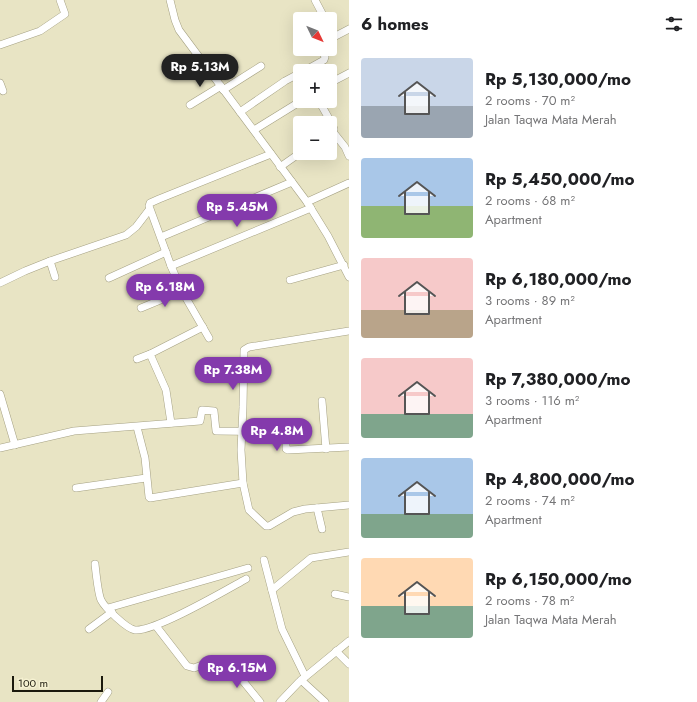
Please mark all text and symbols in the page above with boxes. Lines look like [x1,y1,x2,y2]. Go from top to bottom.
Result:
north arrow [293,12,337,56]
map controls [293,12,337,160]
text: 6 homes [361,12,429,36]
icon: filters [663,13,685,35]
pin: Rp 5.13M [159,54,241,88]
text: Rp 5.13M [170,57,230,76]
button: + [293,64,337,108]
text: Rp 5,130,000/mo [485,67,631,91]
icon: home [393,74,441,122]
text: 2 rooms · 70 m² [485,91,575,110]
text: Jalan Taqwa Mata Merah [485,110,617,129]
button: − [293,116,337,160]
text: Rp 5,450,000/mo [485,167,635,191]
icon: home [393,174,441,222]
text: 2 rooms · 68 m² [485,191,575,210]
pin: Rp 5.45M [196,194,278,228]
text: Rp 5.45M [206,197,268,216]
text: Apartment [485,210,542,229]
text: Rp 6,180,000/mo [485,267,631,291]
pin: Rp 6.18M [124,274,206,308]
icon: home [393,274,441,322]
text: Rp 6.18M [135,277,195,296]
text: 3 rooms · 89 m² [485,291,575,310]
text: Apartment [485,310,542,329]
pin: Rp 7.38M [192,357,274,391]
text: Rp 7.38M [204,360,262,379]
text: Rp 7,380,000/mo [485,367,631,391]
icon: home [393,374,441,422]
text: 3 rooms · 116 m² [485,391,579,410]
text: Apartment [485,410,542,429]
pin: Rp 4.8M [240,418,314,452]
text: Rp 4.8M [250,421,304,440]
text: Rp 4,800,000/mo [485,467,635,491]
icon: home [393,474,441,522]
text: 2 rooms · 74 m² [485,491,575,510]
text: Apartment [485,510,542,529]
text: Rp 6,150,000/mo [485,567,632,591]
icon: home [393,574,441,622]
text: 2 rooms · 78 m² [485,591,574,610]
text: Jalan Taqwa Mata Merah [485,610,617,629]
pin: Rp 6.15M [196,655,278,689]
text: Rp 6.15M [207,658,267,677]
scale bar [12,674,103,693]
text: 100 m [18,675,48,691]

